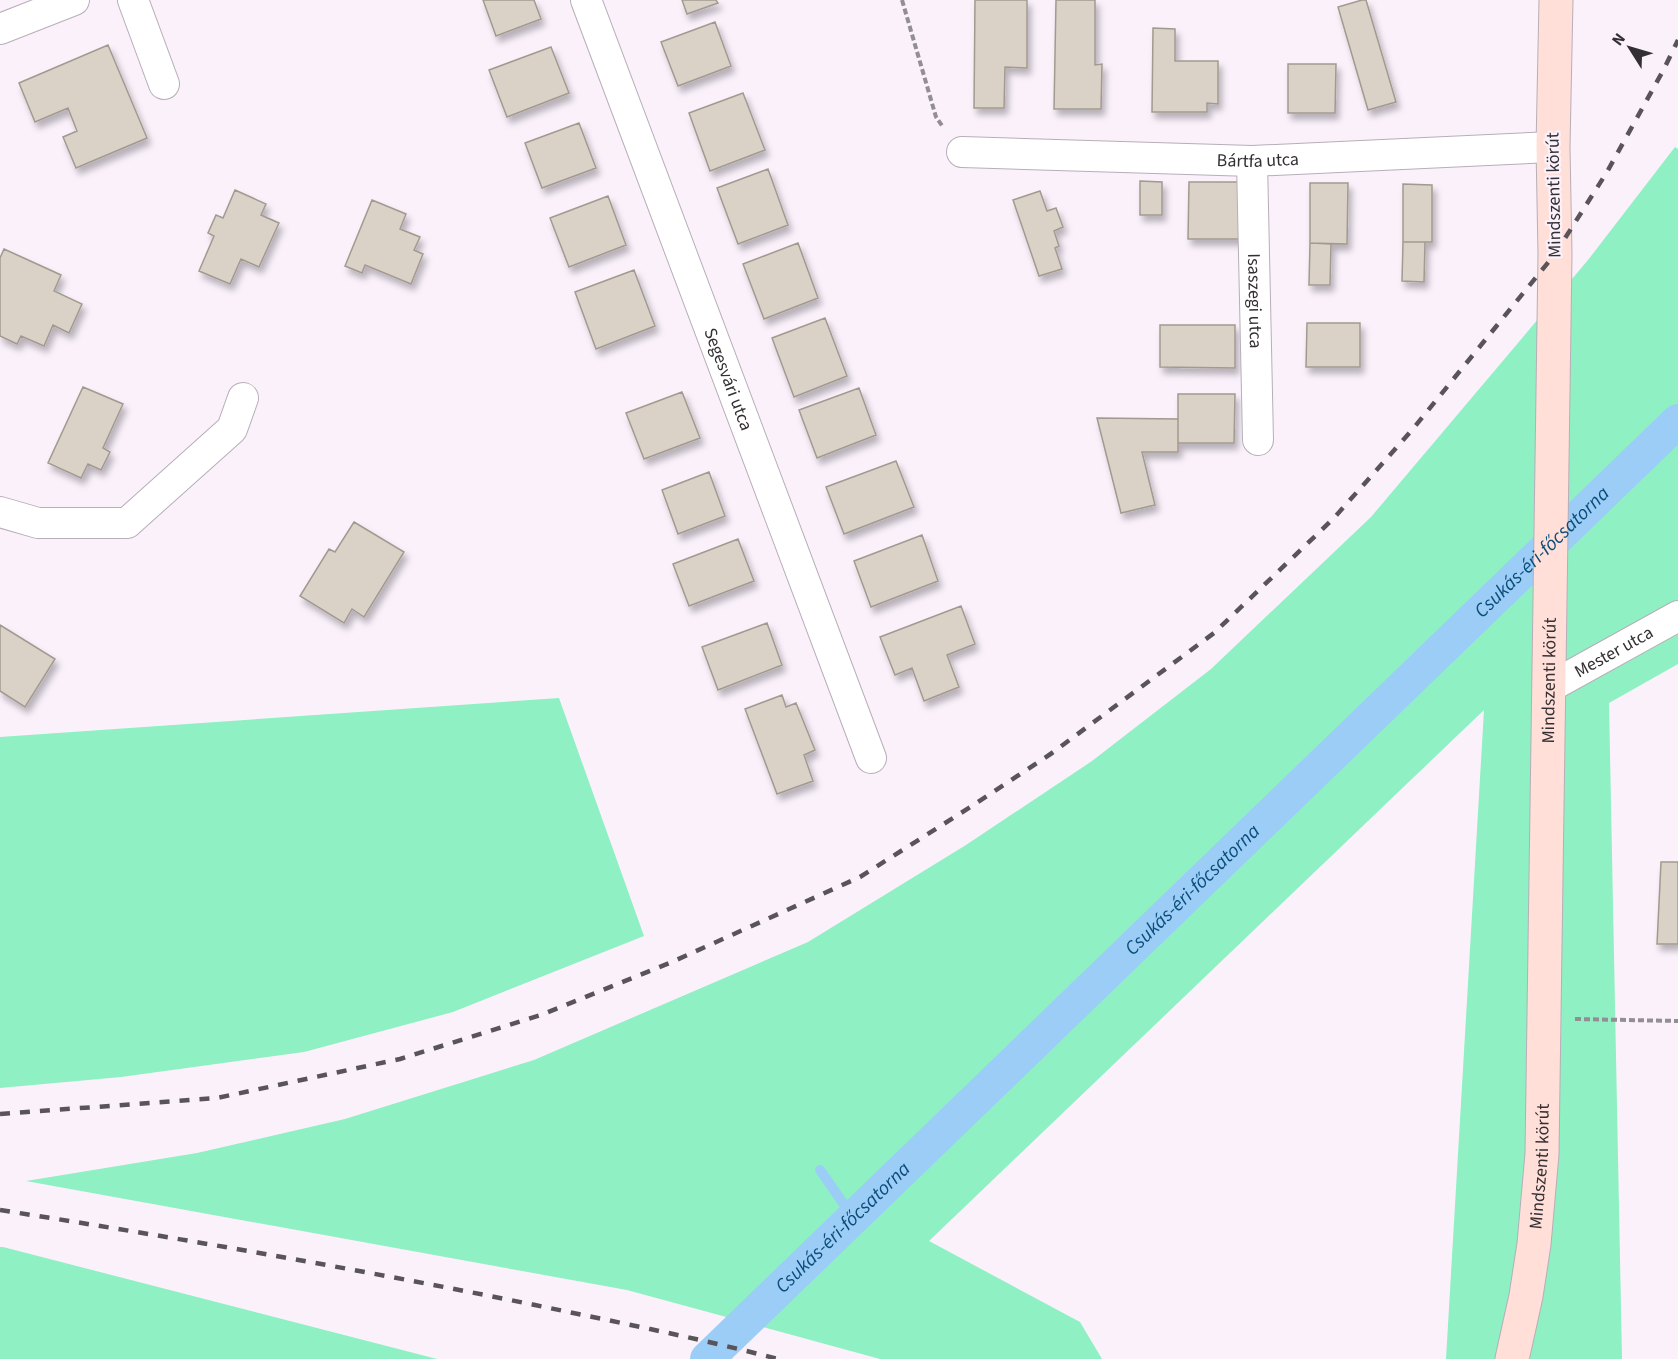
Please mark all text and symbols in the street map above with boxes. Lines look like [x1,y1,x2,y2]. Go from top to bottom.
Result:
north arrow [1600,18,1660,78]
text: N [1607,29,1631,50]
street label: Mindszenti körút [1540,132,1568,258]
street label: Bártfa utca [1216,146,1299,174]
street label: Isaszegi utca [1241,253,1269,349]
street label: Segesvári utca [698,324,759,434]
water label: Csukás-éri-főcsatorna [1468,480,1616,624]
street label: Mindszenti körút [1535,617,1562,744]
street label: Mester utca [1570,620,1658,684]
water label: Csukás-éri-főcsatorna [1119,818,1267,962]
street label: Mindszenti körút [1523,1103,1555,1230]
water label: Csukás-éri-főcsatorna [769,1155,917,1300]

